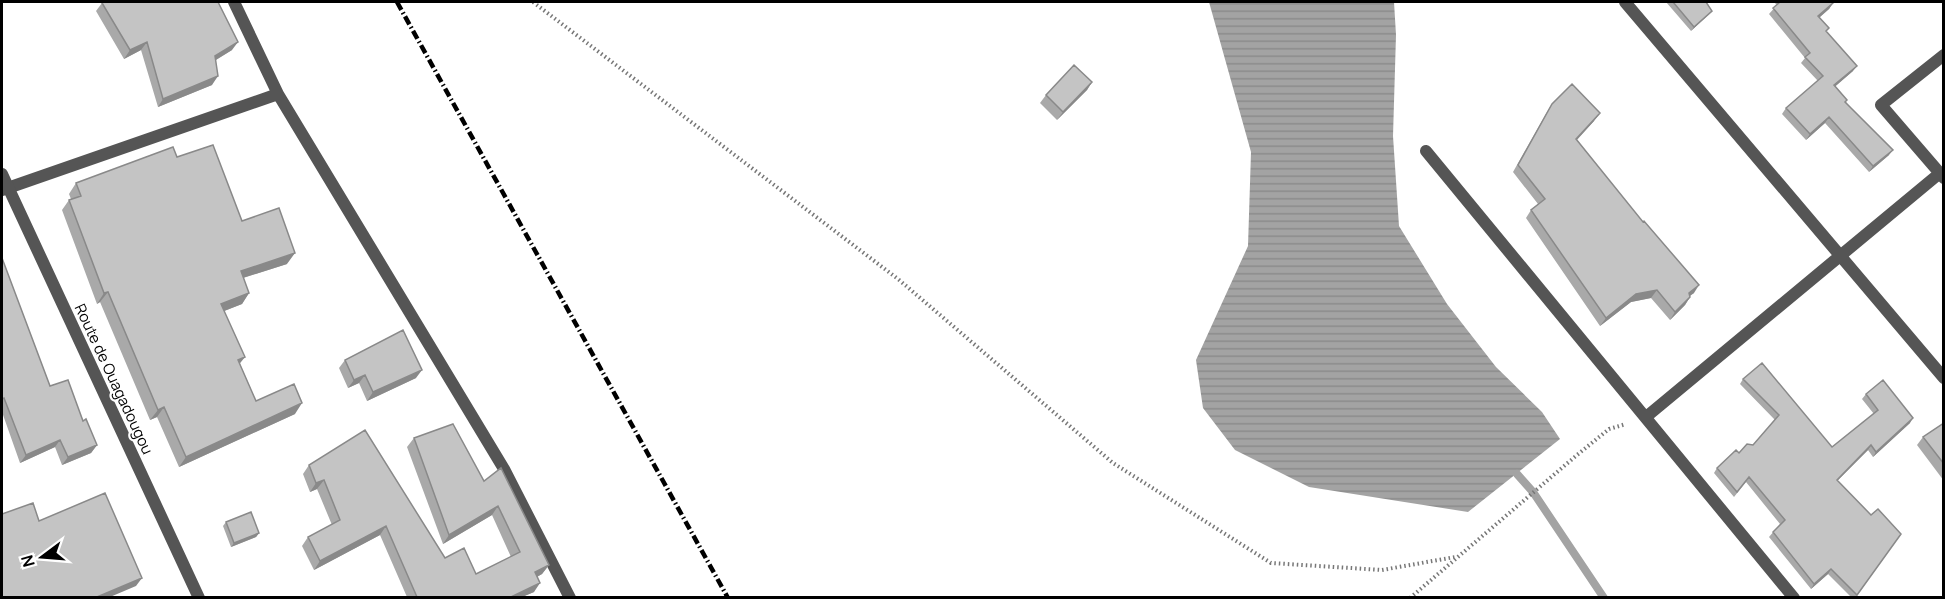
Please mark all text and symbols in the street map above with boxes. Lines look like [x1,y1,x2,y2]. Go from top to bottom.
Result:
street label: Route de Ouagadougou [70,300,158,458]
north arrow [12,527,72,587]
text: N [15,553,40,570]

